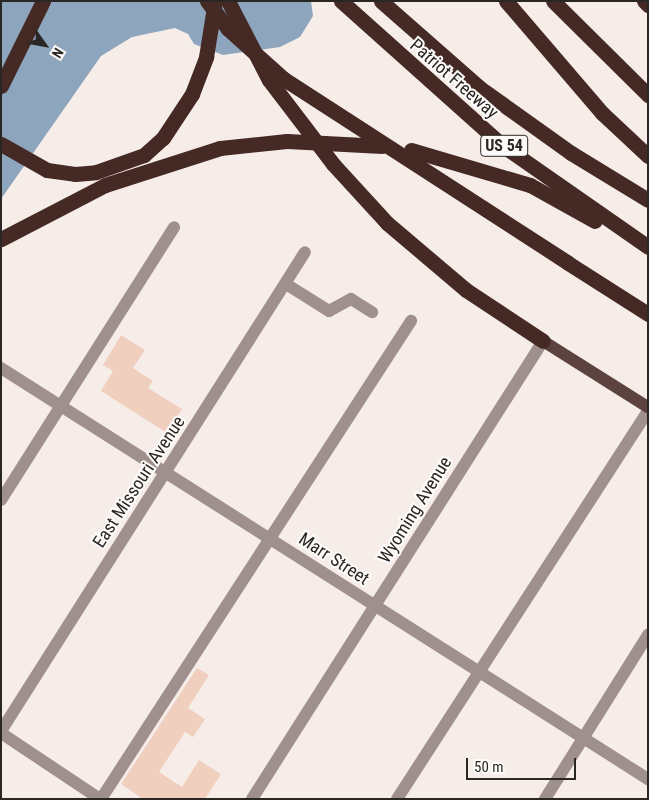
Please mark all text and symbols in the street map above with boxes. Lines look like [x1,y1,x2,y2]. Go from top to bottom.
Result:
north arrow [20,20,70,70]
street label: Patriot Freeway [405,35,503,123]
text: N [49,45,67,61]
road number: US 54 [479,132,529,160]
street label: East Missouri Avenue [88,412,190,552]
street label: Wyoming Avenue [374,453,456,567]
street label: Marr Street [295,528,373,590]
scale bar [469,748,579,780]
text: 50 m [474,758,504,776]

